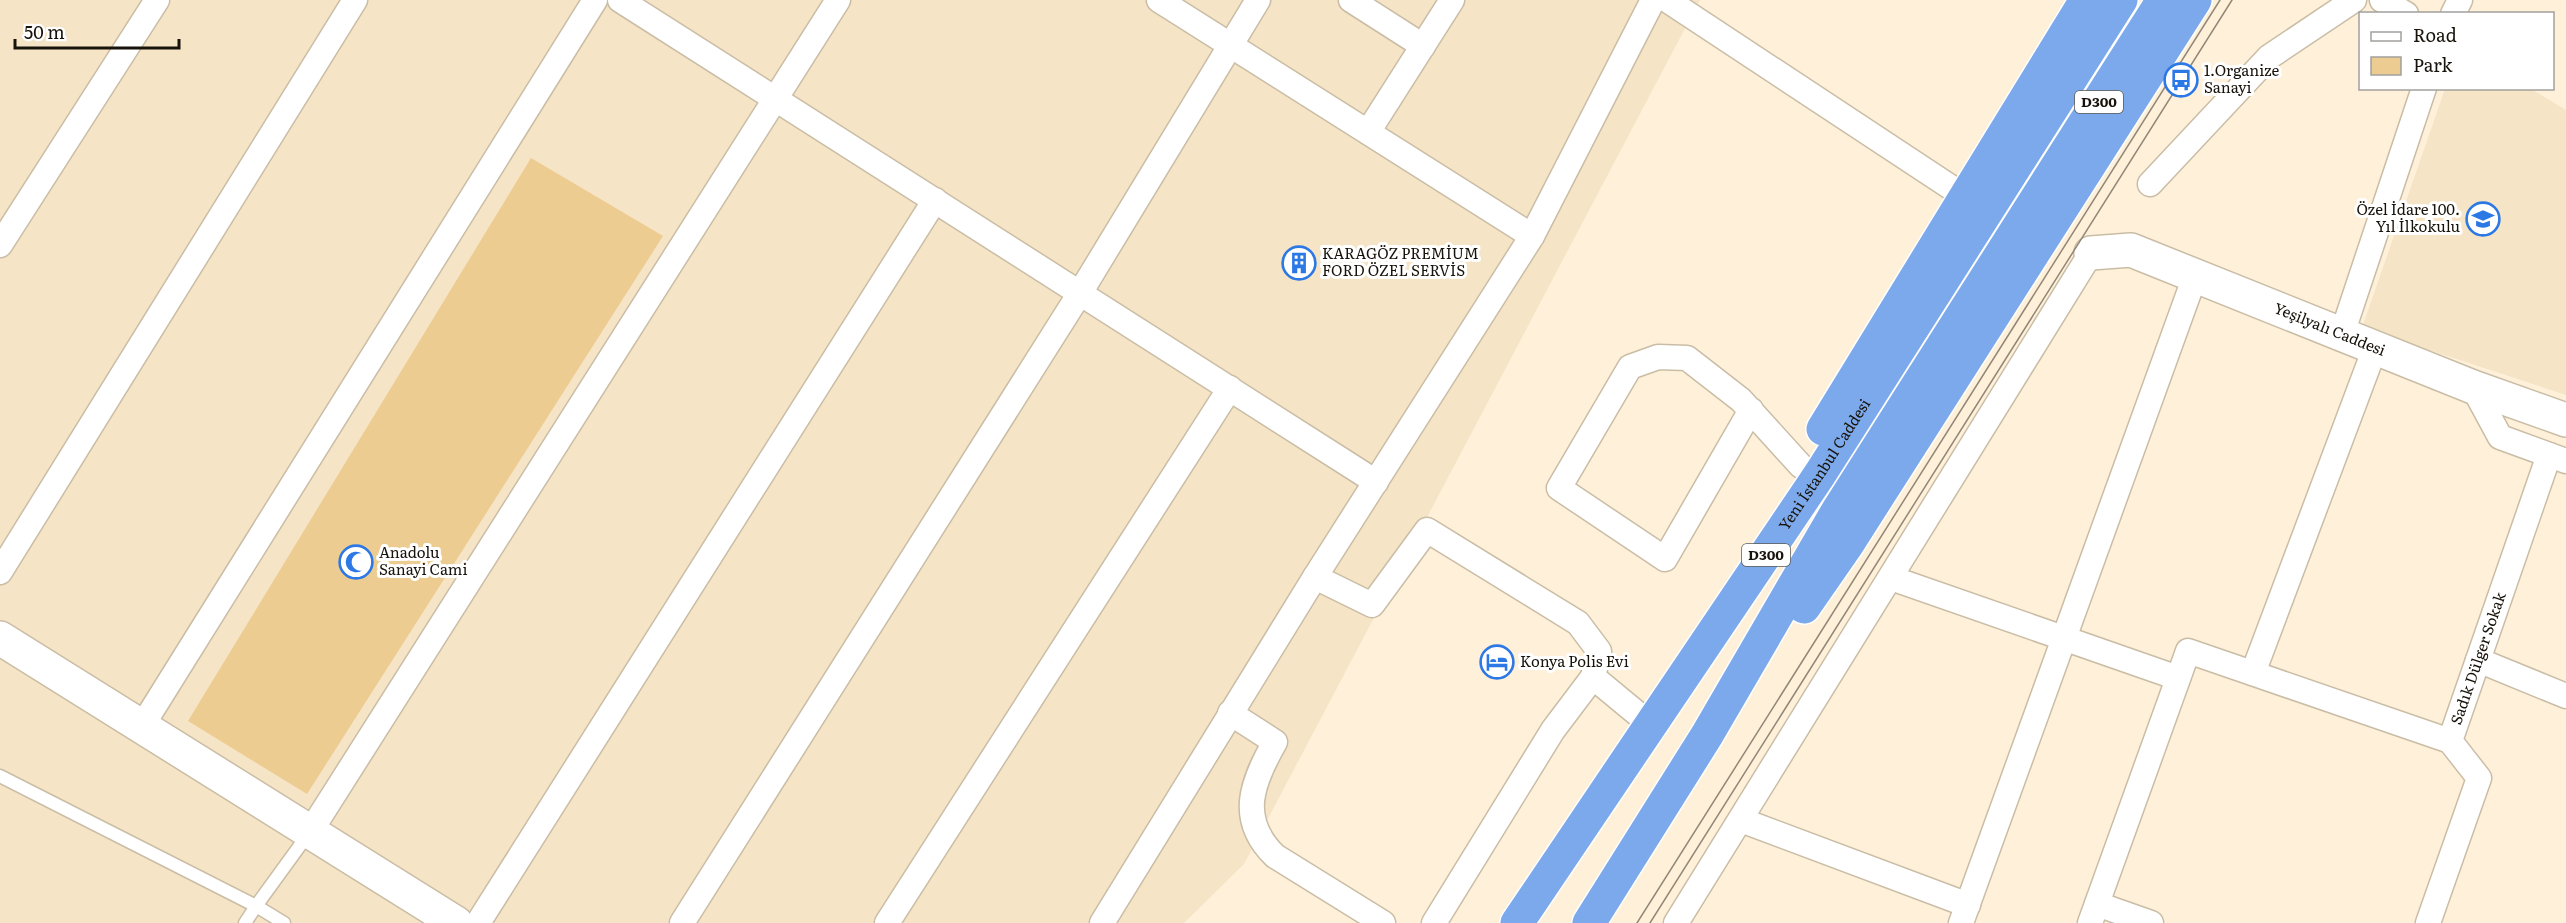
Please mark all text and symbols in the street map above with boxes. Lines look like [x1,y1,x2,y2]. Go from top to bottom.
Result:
scale bar [15,12,178,50]
legend [2359,12,2554,90]
text: 50 m [24,18,65,45]
text: Road [2413,21,2457,48]
text: Park [2413,51,2454,78]
place label: 1.Organize Sanayi [2204,58,2280,98]
bus stop icon: 1.Organize Sanayi [2163,62,2199,98]
road number: D300 [2075,91,2123,113]
place label: Özel İdare 100. Yıl İlkokulu [2356,197,2460,237]
school or university icon: Özel İdare 100. Yıl İlkokulu [2465,201,2501,237]
place label: KARAGÖZ PREMİUM FORD ÖZEL SERVİS [1322,241,1479,281]
building icon: KARAGÖZ PREMİUM FORD ÖZEL SERVİS [1281,245,1317,281]
street label: Yeşilyalı Caddesi [2271,295,2389,361]
street label: Yeni İstanbul Caddesi [1772,394,1875,535]
place label: Anadolu Sanayi Cami [379,540,467,580]
mosque icon: Anadolu Sanayi Cami [338,544,374,580]
road number: D300 [1742,544,1790,566]
street label: Sadık Dülger Sokak [2444,588,2511,727]
hotel icon: Konya Polis Evi [1479,644,1515,680]
place label: Konya Polis Evi [1520,649,1629,672]

